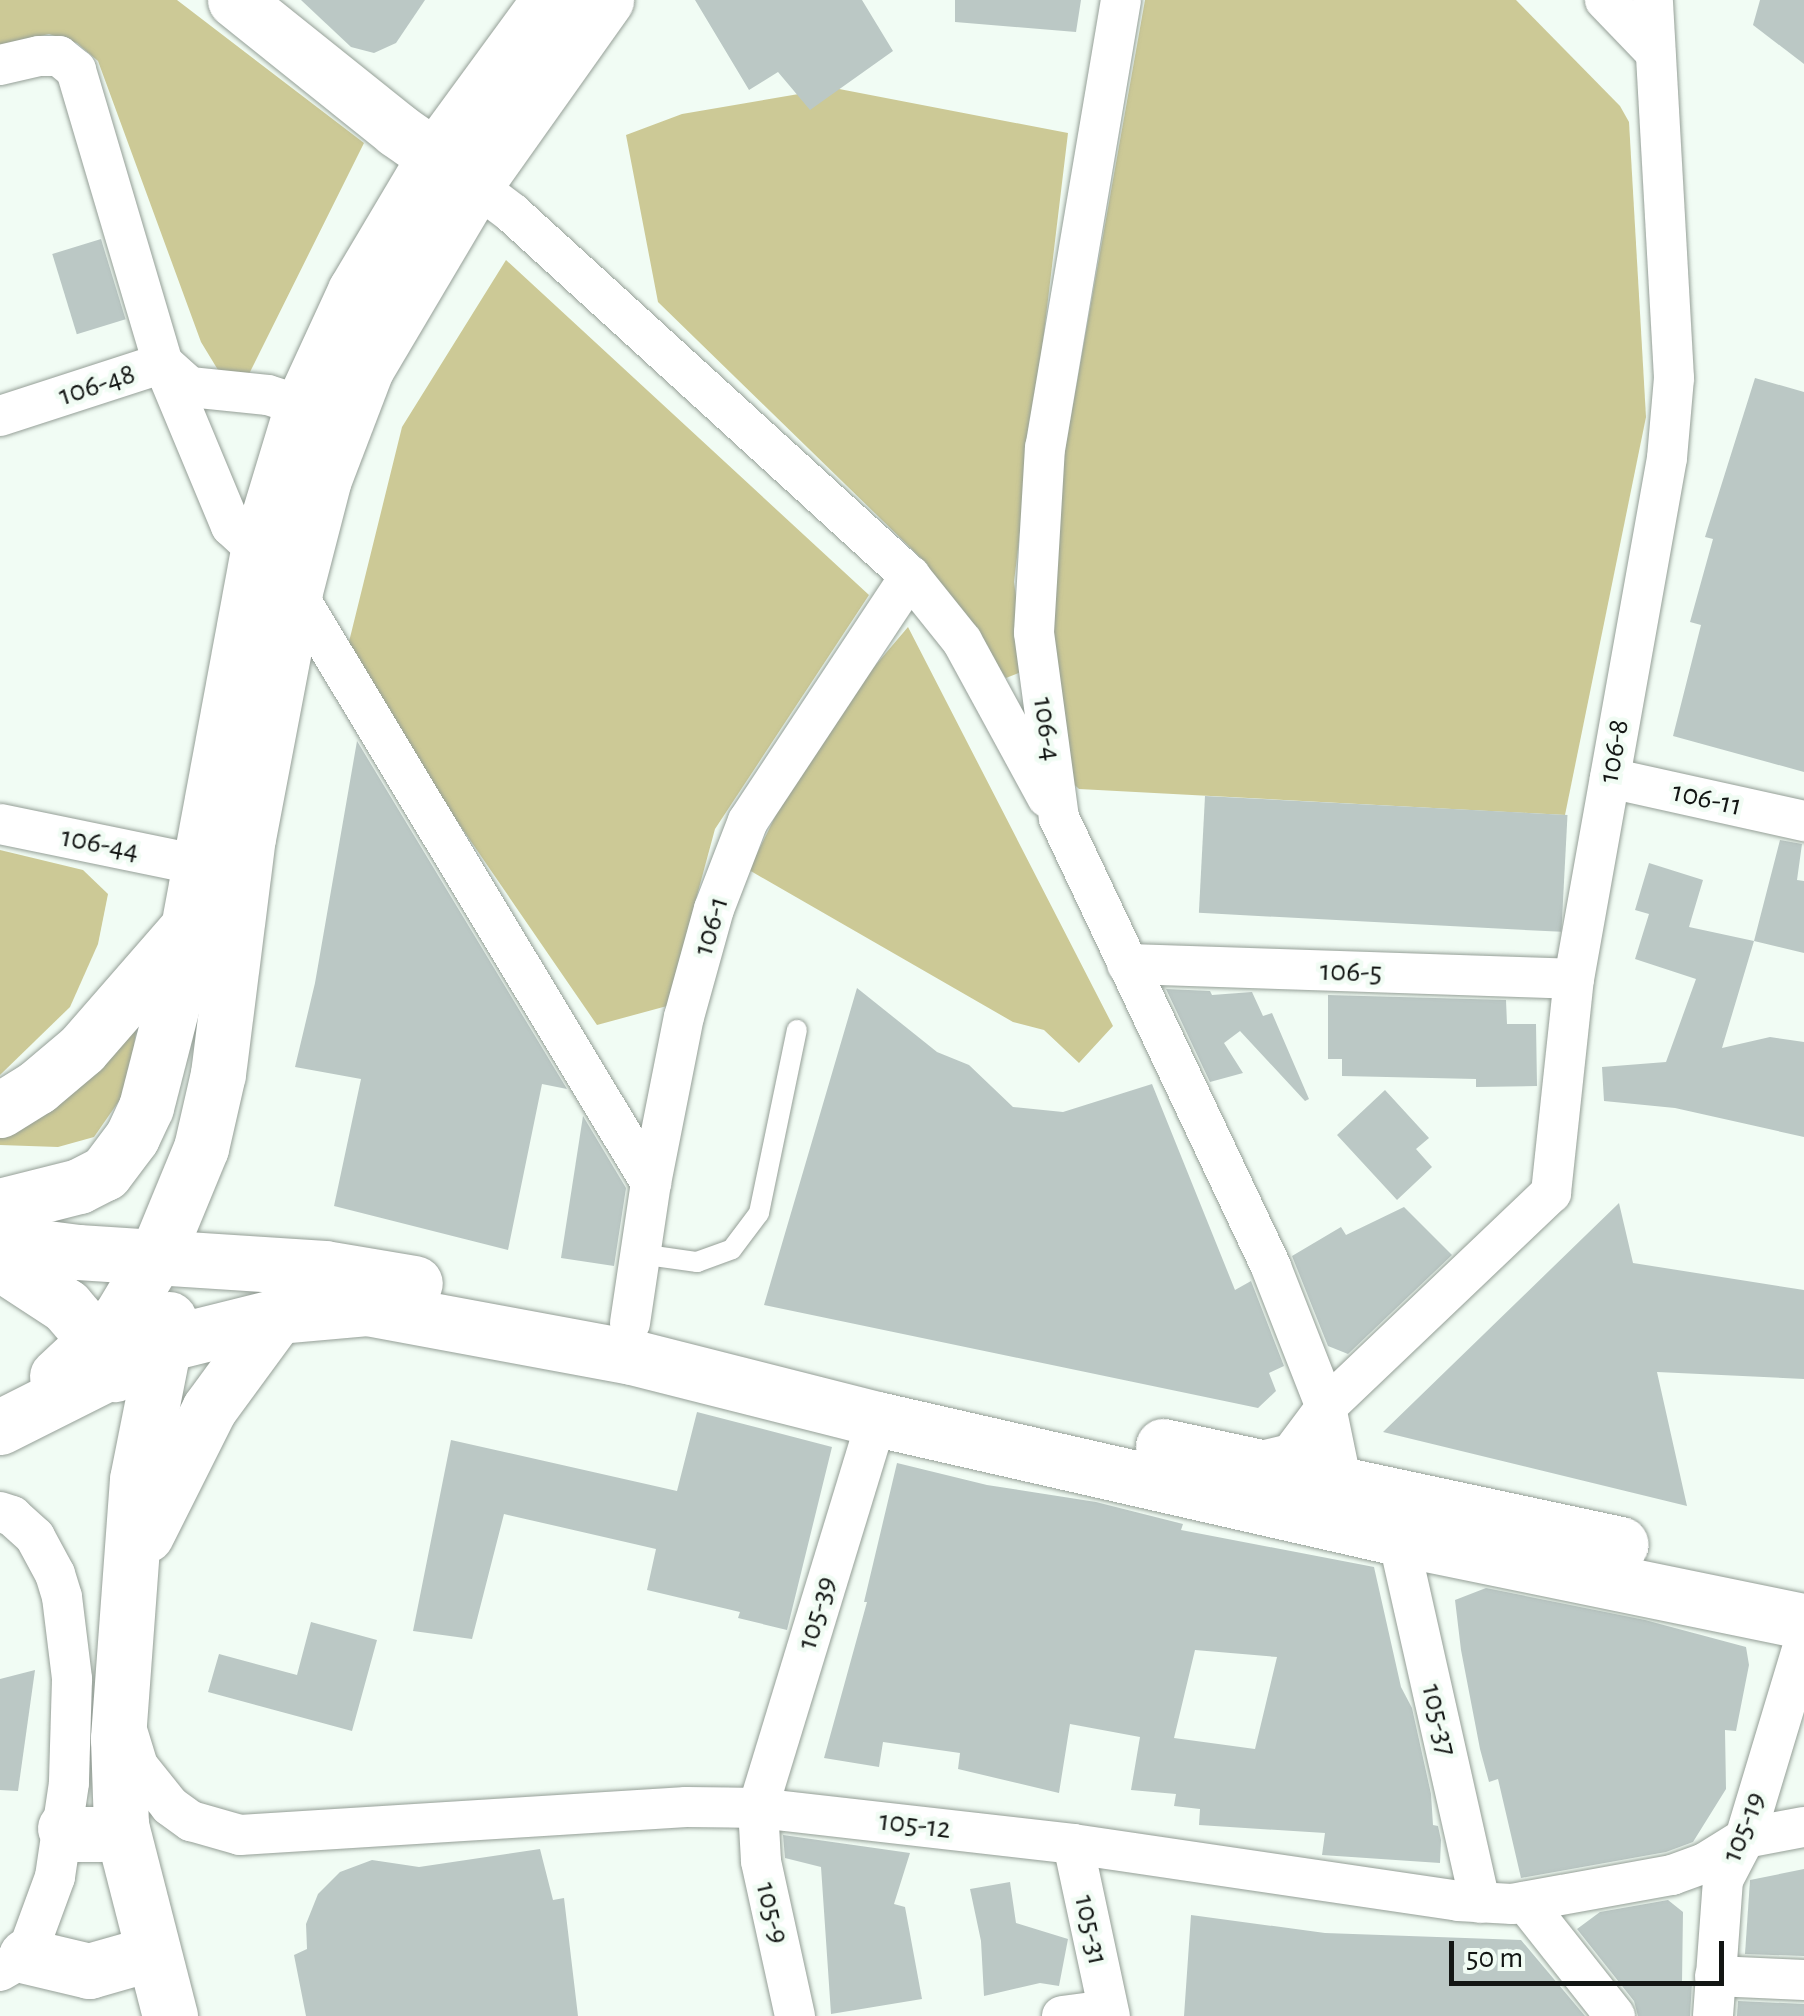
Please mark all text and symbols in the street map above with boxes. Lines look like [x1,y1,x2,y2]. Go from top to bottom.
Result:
street label: 106-48 [54,356,140,414]
street label: 106-4 [1025,695,1069,763]
street label: 106-8 [1591,717,1637,785]
street label: 106-11 [1669,774,1745,824]
street label: 106-44 [58,819,142,869]
street label: 106-1 [685,892,737,960]
street label: 106-5 [1319,953,1383,991]
street label: 105-39 [789,1572,845,1654]
street label: 105-37 [1413,1680,1465,1760]
street label: 105-19 [1714,1787,1774,1867]
street label: 105-12 [877,1803,953,1847]
street label: 105-9 [747,1879,797,1947]
street label: 105-31 [1066,1892,1116,1968]
scale bar [1454,1921,1729,1983]
text: 50 m [1466,1943,1523,1973]

